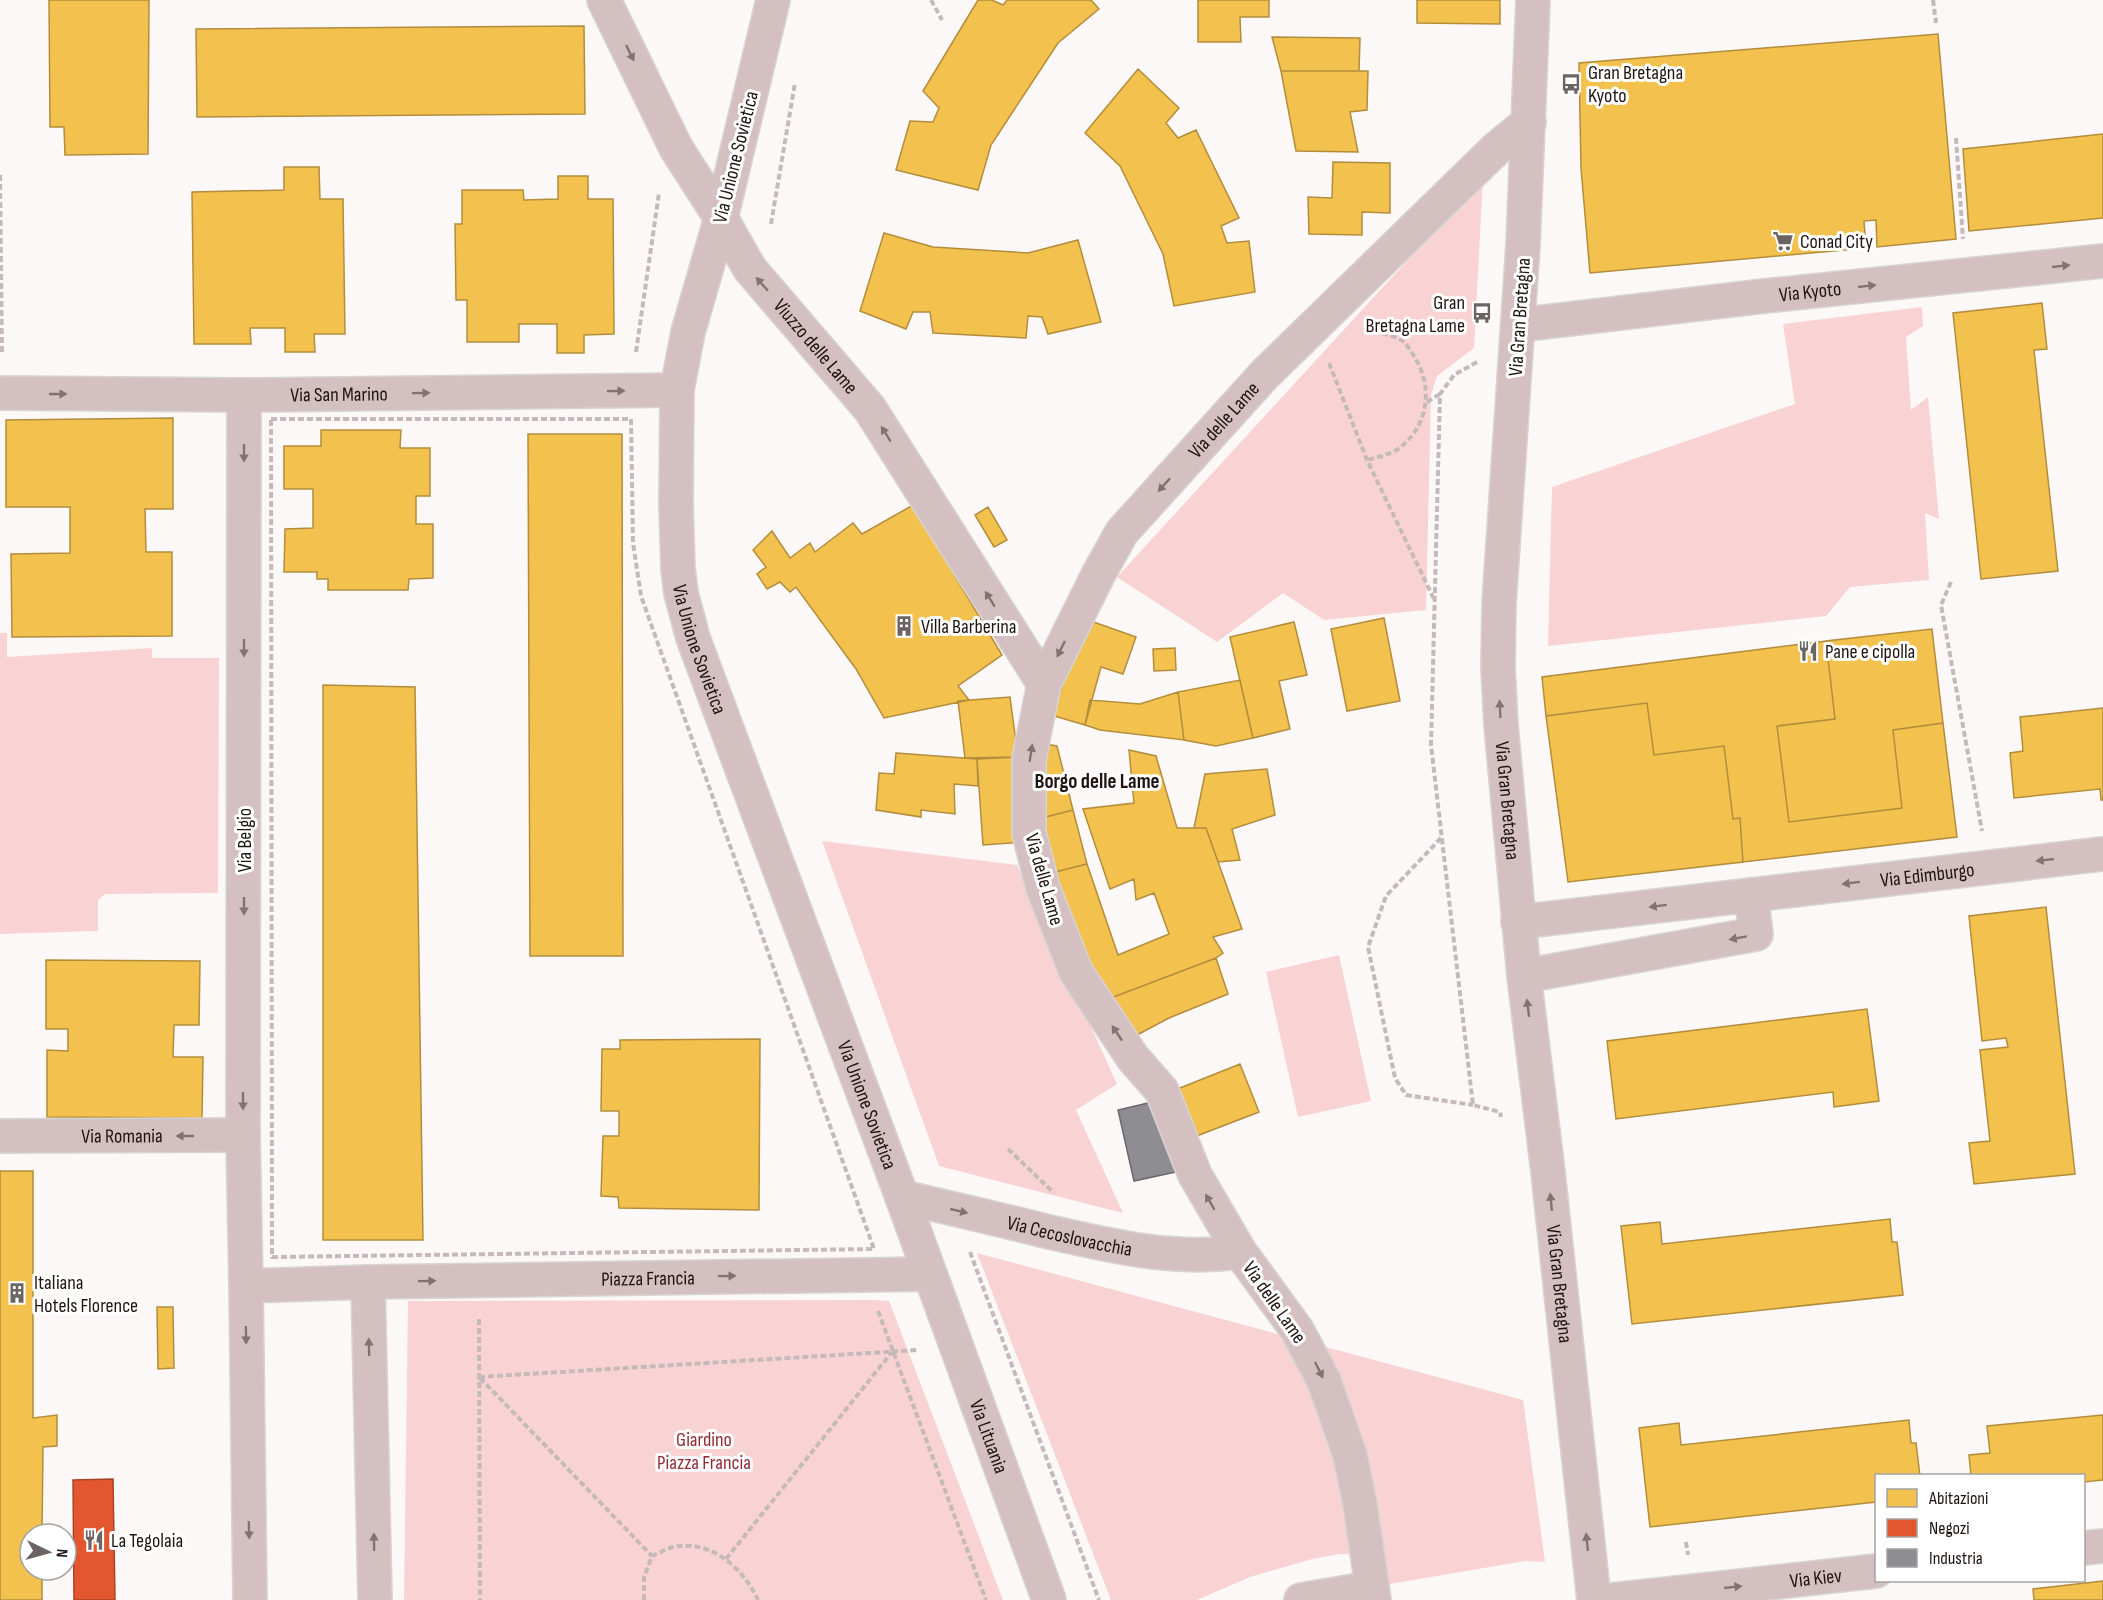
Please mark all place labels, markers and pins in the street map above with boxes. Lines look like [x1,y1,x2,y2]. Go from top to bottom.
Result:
place label: Gran Bretagna Kyoto [1588,61,1683,108]
bus stop icon: Gran Bretagna Kyoto [1559,72,1583,96]
supermarket icon: Conad City [1771,229,1795,253]
place label: Conad City [1800,230,1873,254]
place label: Gran Bretagna Lame [1366,291,1465,338]
bus stop icon: Gran Bretagna Lame [1470,301,1494,325]
building icon: Villa Barberina [892,614,916,638]
place label: Villa Barberina [921,615,1017,639]
restaurant icon: Pane e cipolla [1796,639,1820,663]
place label: Pane e cipolla [1825,640,1915,664]
place label: Italiana Hotels Florence [34,1271,138,1318]
building icon: Italiana Hotels Florence [5,1281,29,1305]
restaurant icon: La Tegolaia [82,1528,106,1552]
place label: La Tegolaia [111,1529,183,1553]

